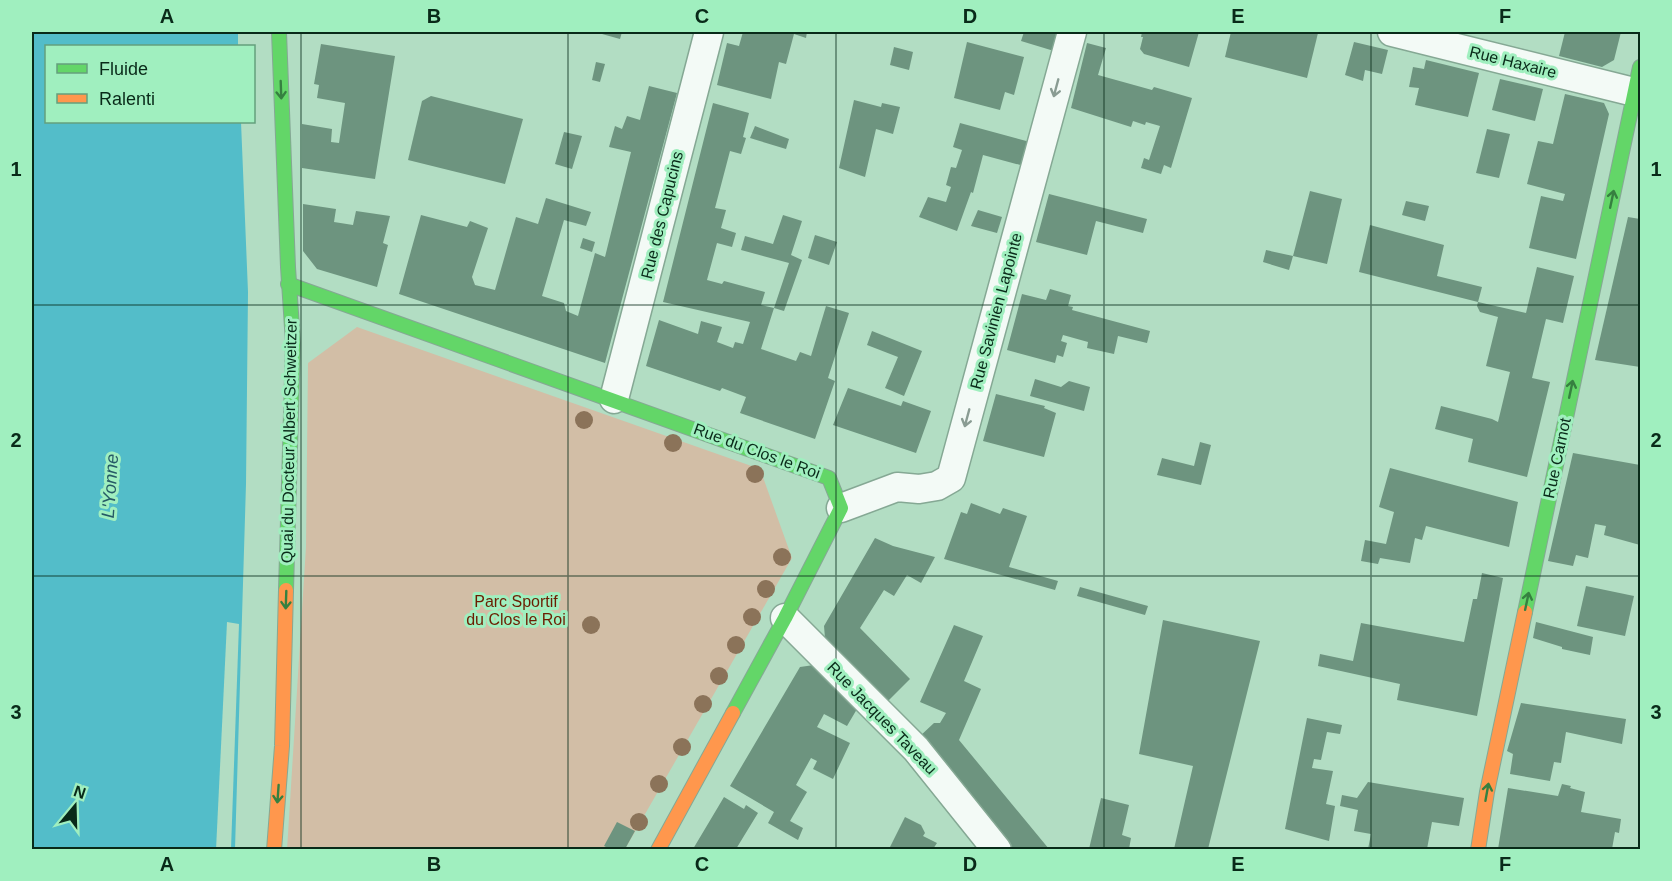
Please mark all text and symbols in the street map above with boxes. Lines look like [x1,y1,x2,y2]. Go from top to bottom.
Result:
text: A [160,5,174,27]
text: B [427,5,441,27]
text: C [695,5,709,27]
text: D [963,5,977,27]
text: E [1231,5,1245,27]
text: F [1499,5,1511,27]
street label: Rue Haxaire [1468,43,1558,81]
legend [45,45,255,123]
text: Fluide [99,59,148,79]
one-way arrow [1050,78,1062,97]
one-way arrow [276,79,287,99]
text: Ralenti [99,89,155,109]
street label: Rue des Capucins [638,150,686,280]
text: 1 [10,158,22,180]
text: 1 [1650,158,1662,180]
one-way arrow [1606,189,1618,208]
street label: Rue Savinien Lapointe [967,231,1025,391]
street label: Quai du Docteur Albert Schweitzer [278,318,300,563]
one-way arrow [1566,380,1578,399]
one-way arrow [961,408,973,427]
street label: Rue Carnot [1540,416,1574,500]
street label: Rue du Clos le Roi [691,420,823,482]
text: 2 [10,429,22,451]
text: 2 [1650,429,1662,451]
water label: L'Yonne [98,453,122,519]
one-way arrow [280,589,292,609]
one-way arrow [1522,592,1533,611]
park label: Parc Sportif du Clos le Roi [466,593,566,628]
street label: Rue Jacques Taveau [824,658,940,778]
text: 3 [10,701,22,723]
text: 3 [1650,701,1662,723]
north arrow [45,776,105,836]
text: N [71,782,88,802]
one-way arrow [1482,782,1493,802]
one-way arrow [273,784,284,804]
text: A [160,853,174,875]
text: B [427,853,441,875]
text: C [695,853,709,875]
text: D [963,853,977,875]
text: E [1231,853,1245,875]
text: F [1499,853,1511,875]

